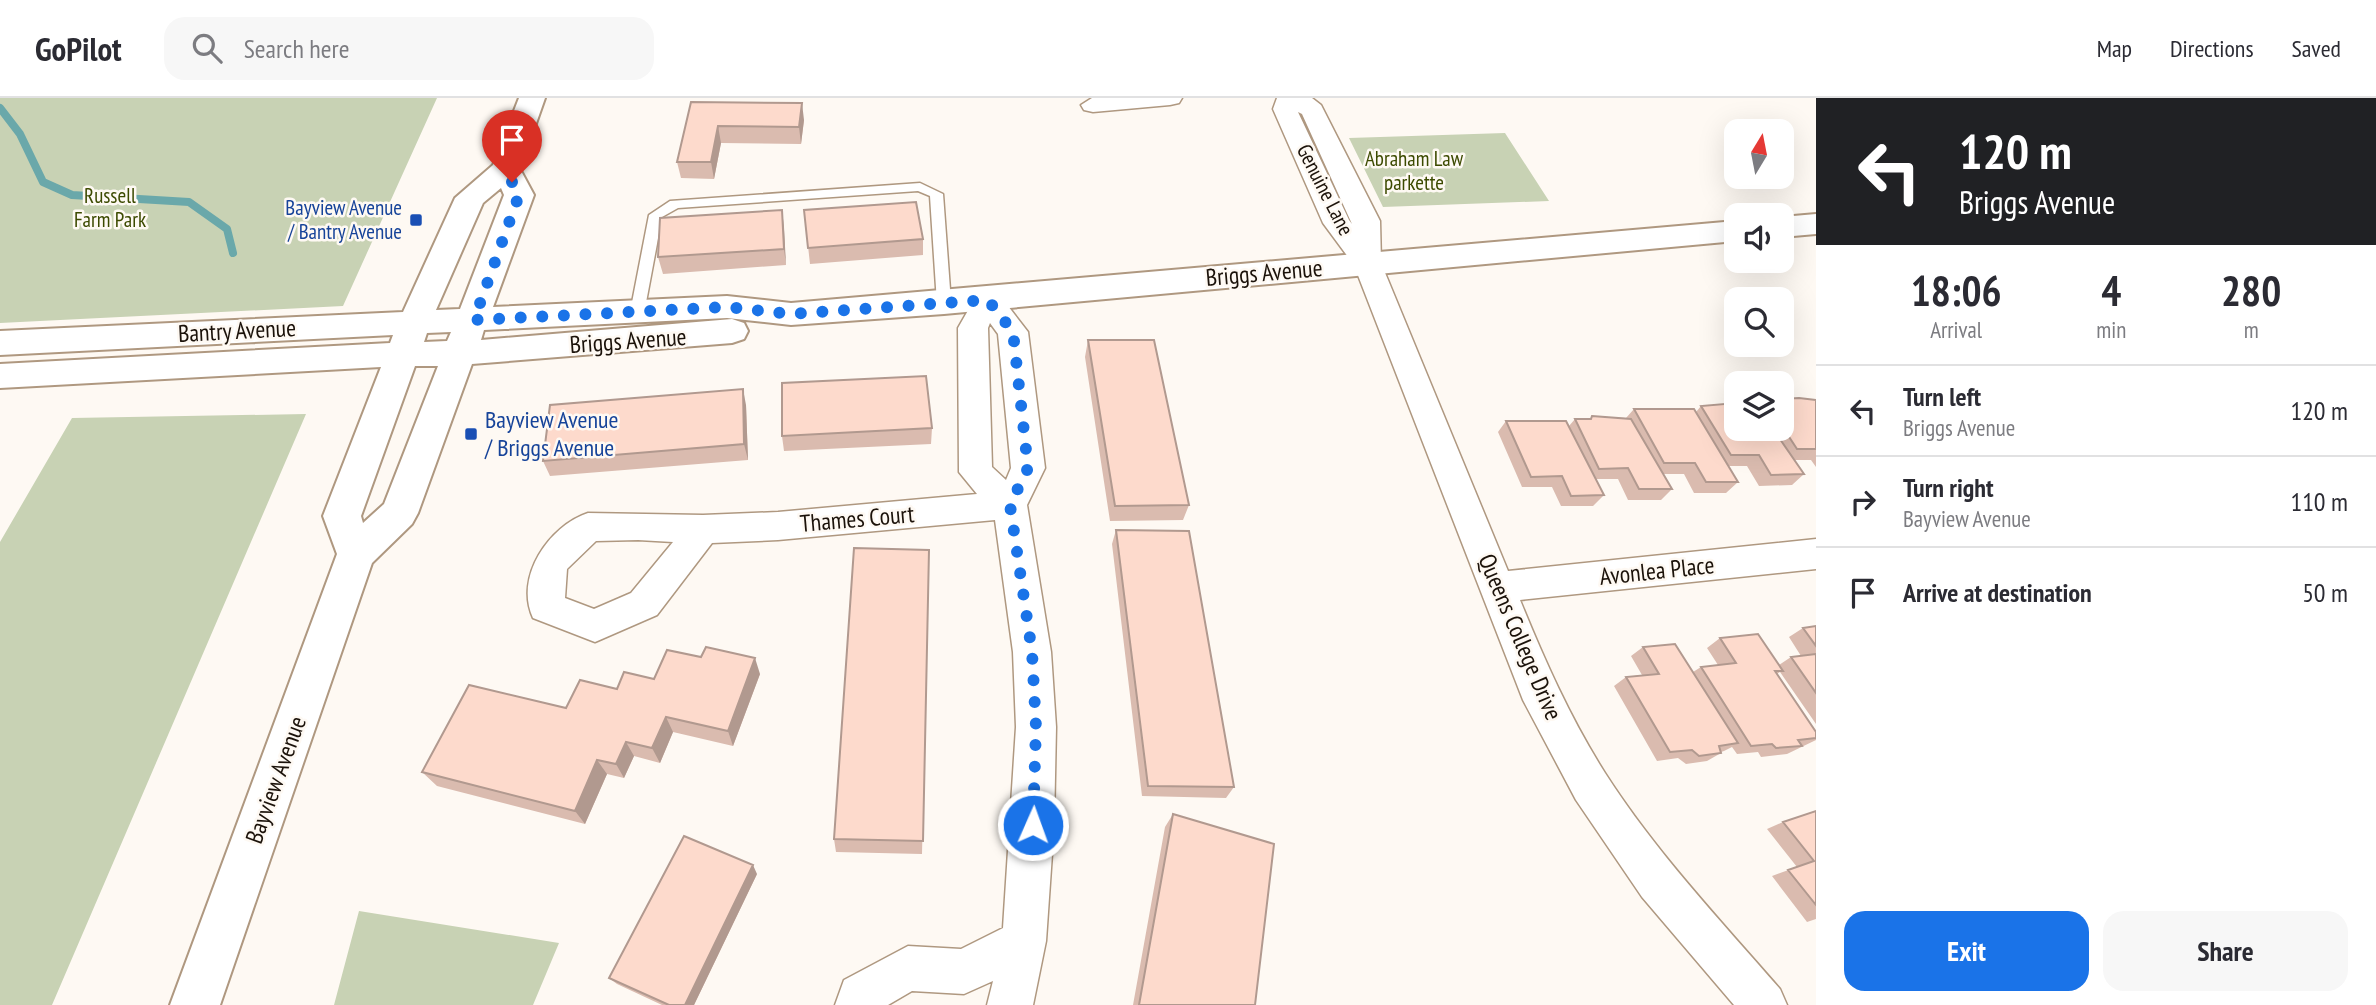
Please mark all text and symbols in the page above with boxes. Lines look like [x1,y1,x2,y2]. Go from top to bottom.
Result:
search box [164,17,654,80]
text: GoPilot [35,27,122,70]
icon: search [188,29,226,67]
text: Search here [244,32,349,65]
text: Map [2097,33,2132,64]
text: Directions [2170,33,2254,64]
text: Saved [2292,33,2341,64]
pin [482,110,542,182]
north arrow [1724,119,1794,189]
map controls [1724,119,1794,441]
text: 120 m [1959,119,2072,183]
icon: arrive [493,121,531,159]
icon: left [1844,126,1935,217]
street label: Genuine Lane [1291,140,1360,240]
park label: Abraham Law parkette [1365,145,1464,196]
text: Briggs Avenue [1959,181,2115,223]
park label: Russell Farm Park [74,182,146,233]
place label: Bayview Avenue / Bantry Avenue [285,194,402,245]
button: sound [1724,203,1794,273]
marker: Bayview Avenue / Bantry Avenue [408,212,424,228]
street label: Briggs Avenue [1204,252,1324,293]
text: 18:06 [1911,263,2002,318]
text: 4 [2101,263,2121,318]
text: 280 [2221,263,2281,318]
button: search [1724,287,1794,357]
street label: Bantry Avenue [177,312,297,349]
text: Arrival [1930,315,1982,344]
text: min [2096,315,2126,344]
text: m [2244,315,2259,344]
street label: Briggs Avenue [568,321,687,360]
button: layers [1724,371,1794,441]
text: Turn left [1903,380,1981,413]
icon: left [1844,392,1882,430]
text: 120 m [2290,394,2348,427]
place label: Bayview Avenue / Briggs Avenue [484,404,618,463]
text: Briggs Avenue [1903,413,2015,442]
marker: Bayview Avenue / Briggs Avenue [463,426,479,442]
text: Turn right [1903,471,1994,504]
icon: right [1844,483,1882,521]
text: 110 m [2290,485,2348,518]
street label: Thames Court [799,498,916,539]
text: Bayview Avenue [1903,504,2031,533]
street label: Queens College Drive [1472,549,1569,725]
street label: Avonlea Place [1598,549,1716,592]
icon: arrive [1844,574,1882,612]
text: Arrive at destination [1903,576,2092,609]
text: 50 m [2302,576,2348,609]
street label: Bayview Avenue [238,712,313,848]
position arrow [996,788,1070,862]
button: Exit [1844,911,2089,991]
button: Share [2103,911,2348,991]

